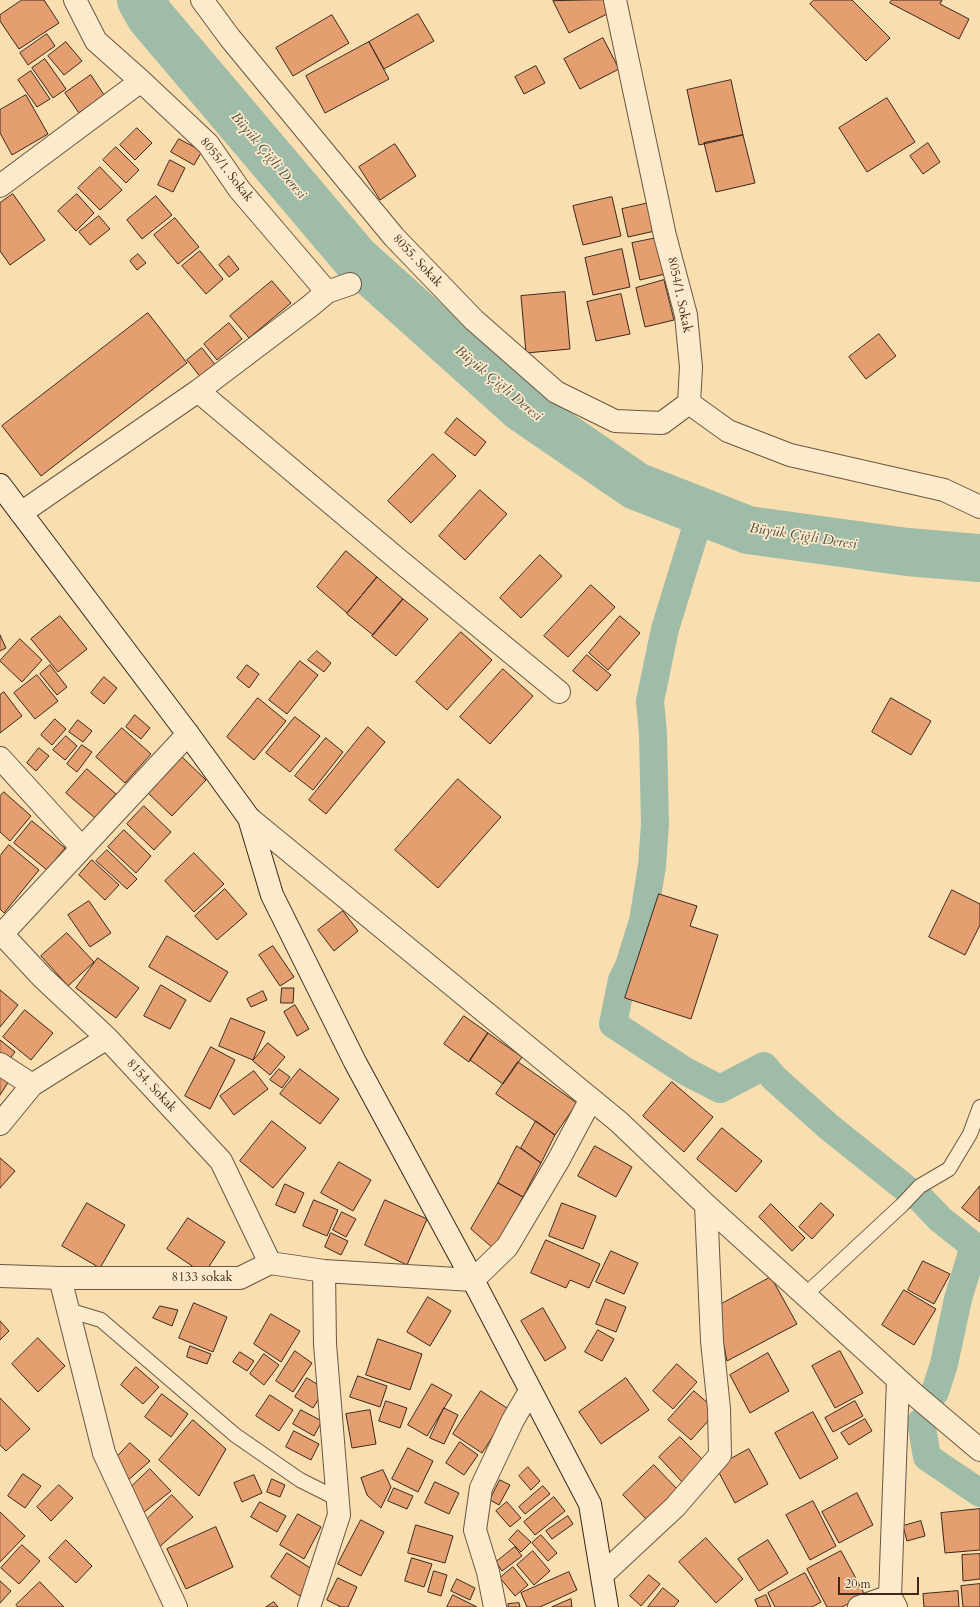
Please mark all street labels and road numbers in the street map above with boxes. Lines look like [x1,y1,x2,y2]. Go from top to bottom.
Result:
street label: 8055/1. Sokak [196,135,256,205]
street label: 8055. Sokak [389,231,445,291]
street label: 8054/1. Sokak [663,256,695,334]
street label: 8154. Sokak [123,1056,179,1116]
street label: 8133 sokak [171,1270,233,1286]

